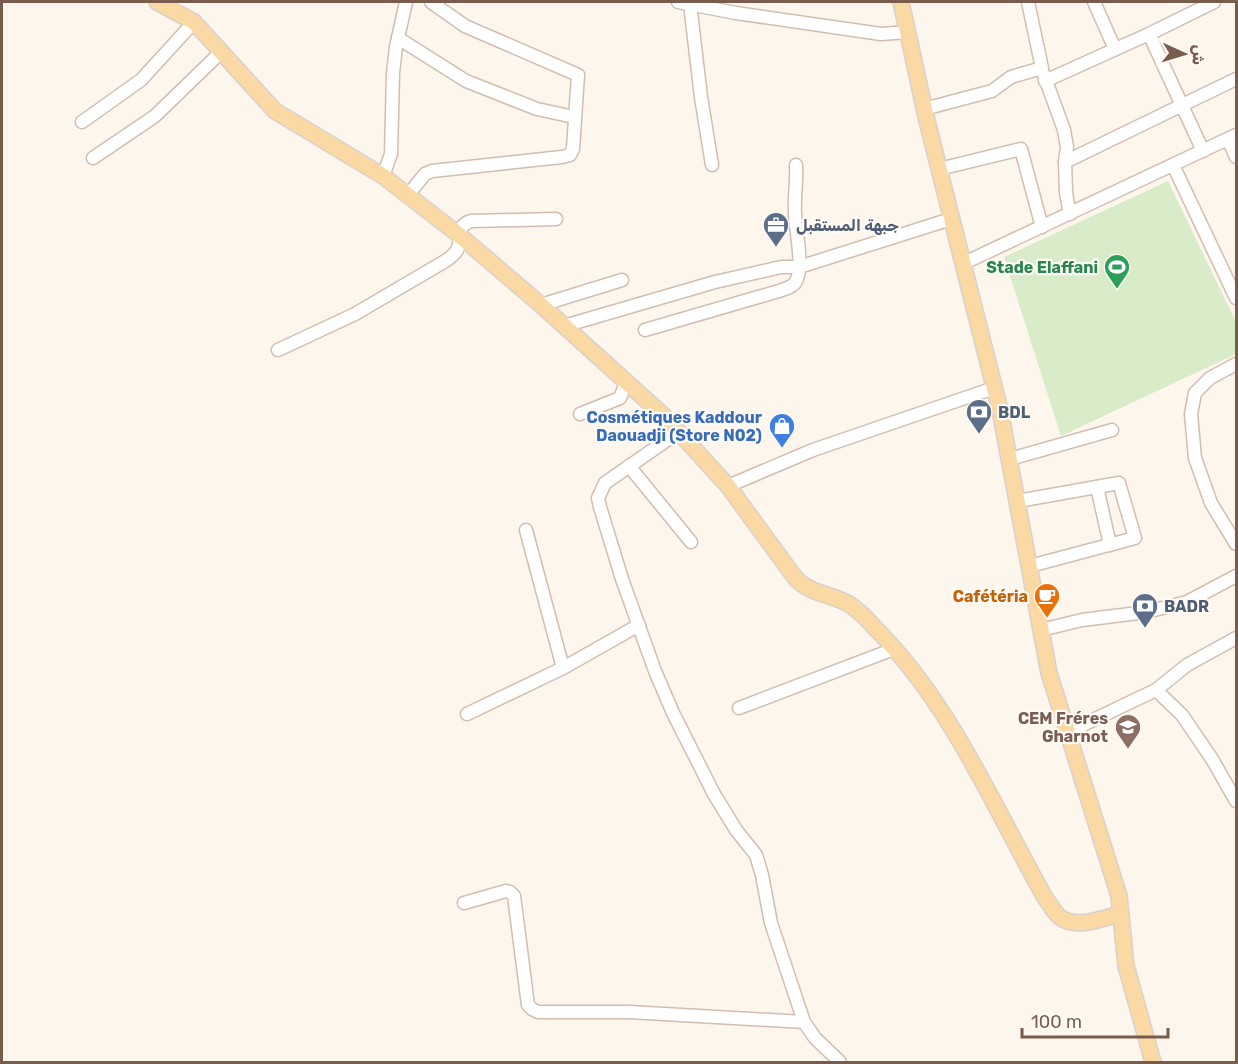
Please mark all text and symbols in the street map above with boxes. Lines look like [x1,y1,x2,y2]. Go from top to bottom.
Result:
north arrow [1154,24,1214,84]
text: ش [1188,44,1209,66]
office icon: جبهة المستقبل [761,210,791,248]
place label: جبهة المستقبل [796,216,899,235]
sports icon: Stade Elaffani [1102,252,1132,290]
place label: Stade Elaffani [986,258,1098,277]
bank icon: BDL [964,397,994,435]
place label: BDL [998,403,1031,422]
place label: Cosmétiques Kaddour Daouadji (Store N02) [586,408,763,445]
shop icon: Cosmétiques Kaddour Daouadji (Store N02) [767,411,797,449]
cafe icon: Cafétéria [1032,581,1062,619]
place label: Cafétéria [953,587,1028,606]
bank icon: BADR [1130,591,1160,629]
place label: BADR [1164,597,1209,616]
place label: CEM Fréres Gharnot [1018,709,1109,746]
school or university icon: CEM Fréres Gharnot [1113,712,1143,750]
scale bar [1022,1001,1168,1039]
text: 100 m [1031,1011,1082,1033]

